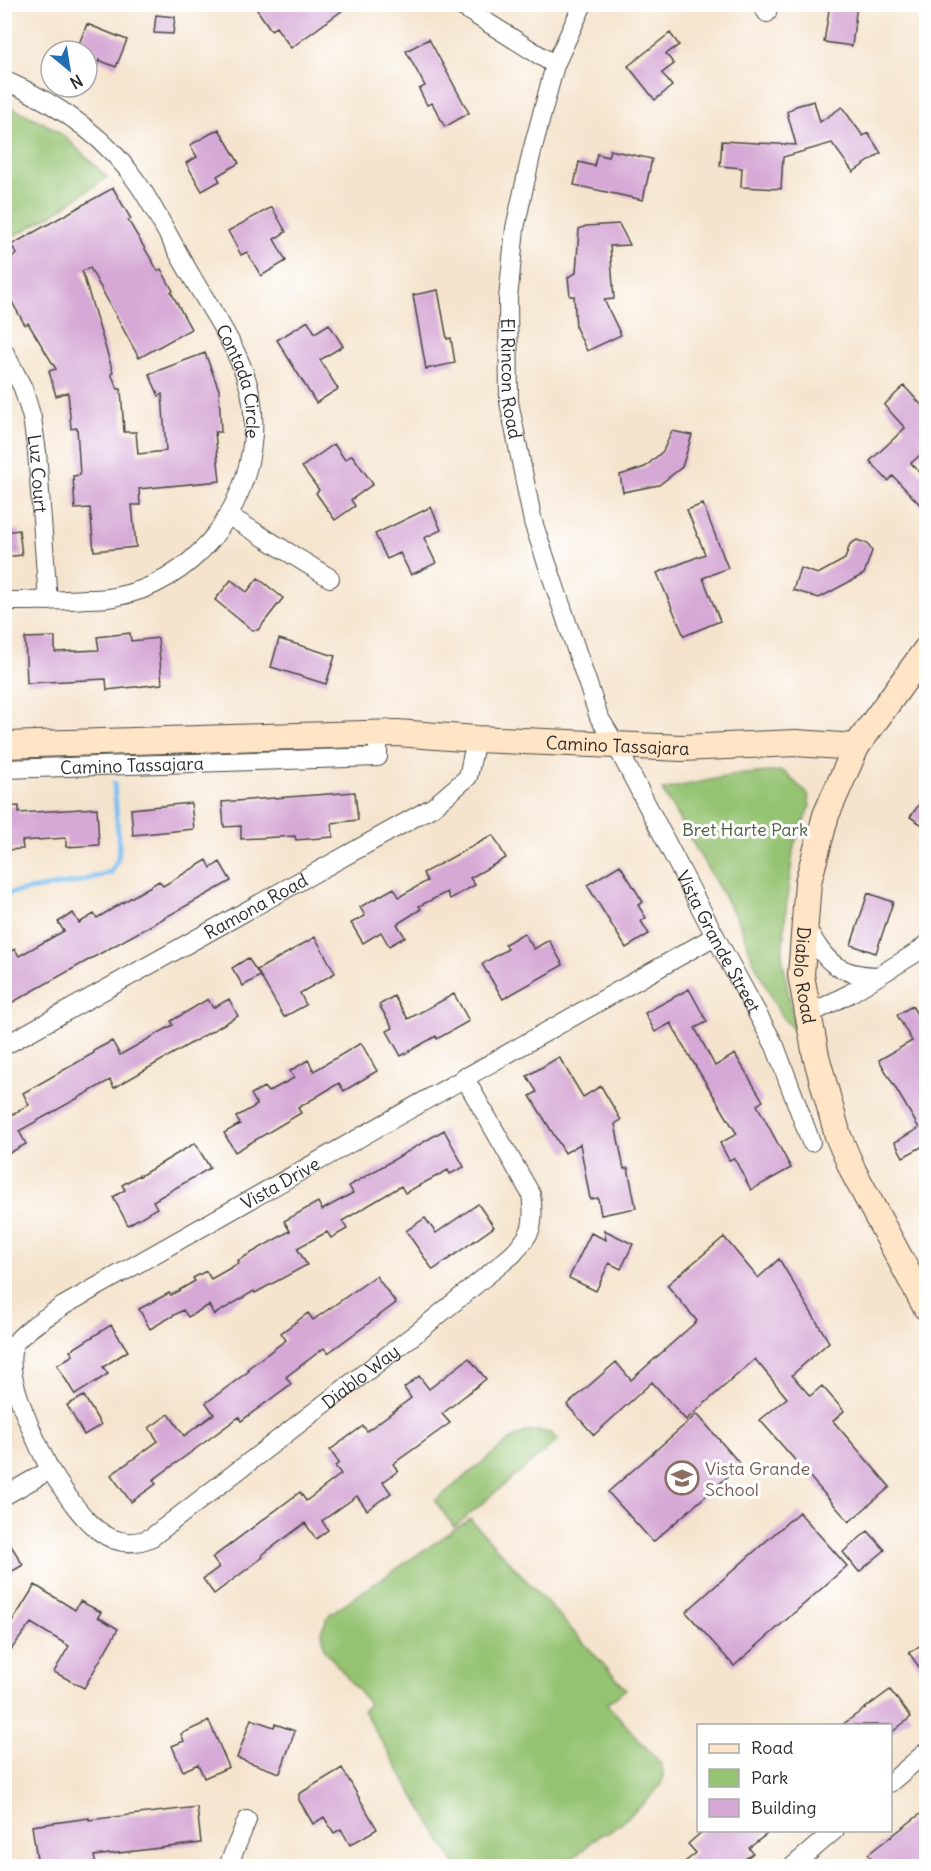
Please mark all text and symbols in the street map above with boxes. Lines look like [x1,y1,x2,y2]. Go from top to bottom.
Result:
north arrow [39,39,99,99]
text: N [67,71,86,93]
street label: El Rincon Road [497,318,528,441]
street label: Contada Circle [211,320,265,439]
street label: Luz Court [23,433,53,514]
street label: Camino Tassajara [545,731,690,760]
street label: Camino Tassajara [60,751,204,779]
park label: Bret Harte Park [682,818,808,841]
street label: Vista Grande Street [672,867,766,1016]
street label: Ramona Road [200,868,312,944]
street label: Diablo Road [789,926,821,1026]
street label: Vista Drive [237,1151,323,1214]
street label: Diablo Way [317,1339,404,1413]
place label: Vista Grande School [705,1457,810,1501]
school or university icon: Vista Grande School [664,1460,700,1496]
legend [697,1724,892,1832]
text: Road [751,1736,794,1759]
text: Park [751,1766,788,1789]
text: Building [751,1796,816,1819]

